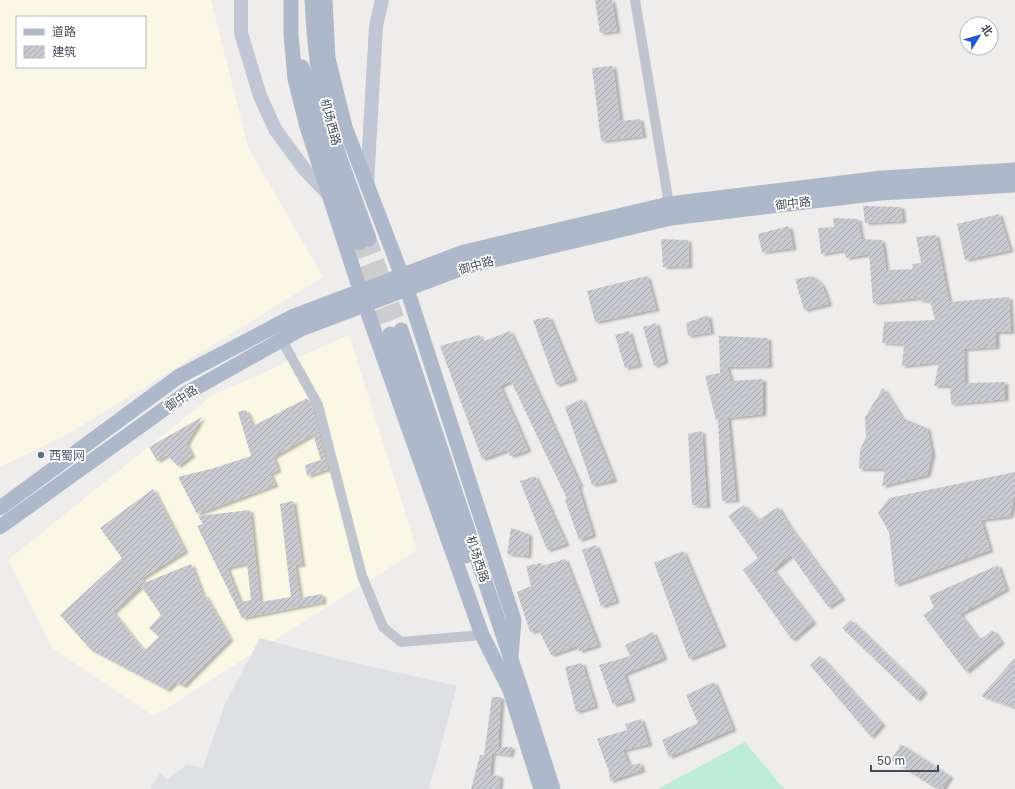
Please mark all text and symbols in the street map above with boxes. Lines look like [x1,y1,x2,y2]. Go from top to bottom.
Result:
legend [16,16,146,68]
north arrow [959,16,999,56]
text: 北 [979,21,996,38]
text: 道路 [52,24,76,39]
text: 建筑 [52,44,76,59]
street label: 机场西路 [318,97,344,147]
street label: 御中路 [774,193,812,213]
street label: 御中路 [457,253,495,277]
street label: 御中路 [162,382,200,414]
place label: 西蜀网 [49,448,85,463]
marker: 西蜀网 [36,450,46,460]
street label: 机场西路 [463,534,493,584]
scale bar [871,747,938,773]
text: 50 m [877,753,905,768]

